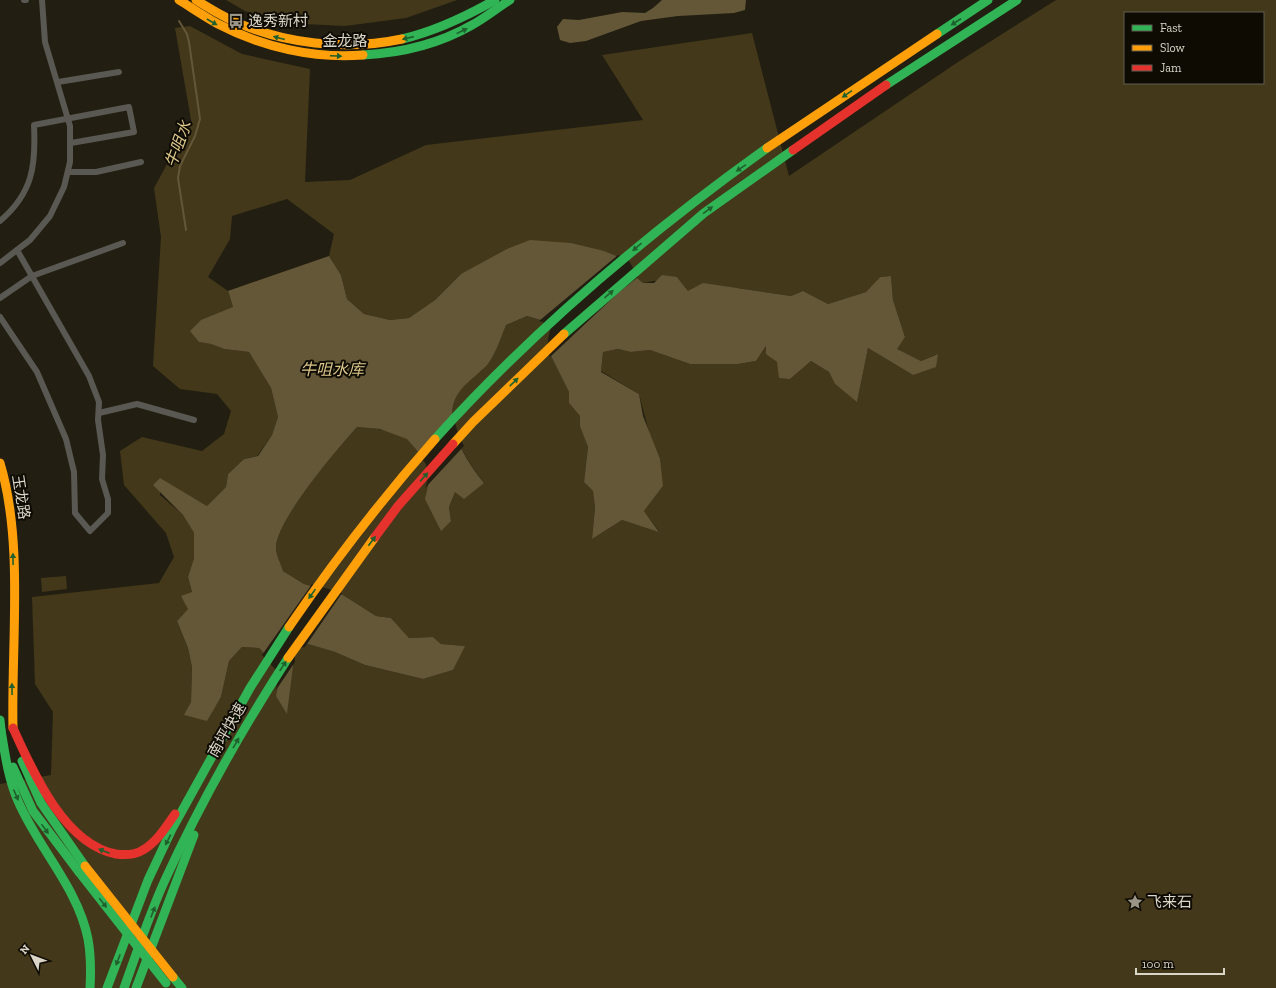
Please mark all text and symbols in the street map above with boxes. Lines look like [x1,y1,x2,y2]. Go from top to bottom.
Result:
bus stop icon: 逸秀新村 [227,12,245,30]
place label: 逸秀新村 [248,12,308,30]
legend [1124,12,1264,84]
one-way arrow [206,18,218,25]
one-way arrow [950,18,961,25]
text: Fast [1160,21,1183,35]
one-way arrow [456,28,468,34]
street label: 金龙路 [322,32,368,50]
one-way arrow [273,35,285,41]
one-way arrow [402,35,414,41]
text: Slow [1160,41,1186,55]
one-way arrow [330,53,343,59]
text: Jam [1160,61,1182,75]
one-way arrow [842,90,853,98]
water label: 牛咀水 [161,117,195,170]
one-way arrow [735,164,746,172]
one-way arrow [703,206,713,214]
one-way arrow [632,242,643,251]
one-way arrow [603,289,614,298]
water label: 牛咀水库 [300,360,367,379]
one-way arrow [509,378,519,387]
one-way arrow [420,471,429,482]
street label: 玉龙路 [9,473,33,521]
one-way arrow [368,535,376,546]
one-way arrow [9,553,16,565]
one-way arrow [308,589,316,599]
one-way arrow [279,660,287,671]
one-way arrow [8,683,15,695]
street label: 南坪快速 [204,700,250,760]
one-way arrow [232,738,240,748]
one-way arrow [13,790,19,802]
one-way arrow [41,824,49,834]
one-way arrow [165,834,171,846]
one-way arrow [97,847,109,853]
place icon: 飞来石 [1126,893,1144,911]
place label: 飞来石 [1147,893,1192,911]
one-way arrow [98,897,107,908]
one-way arrow [150,906,156,918]
north arrow [12,936,52,976]
text: N [17,942,33,957]
scale bar [1136,950,1224,976]
one-way arrow [115,954,121,966]
text: 100 m [1142,957,1174,971]

